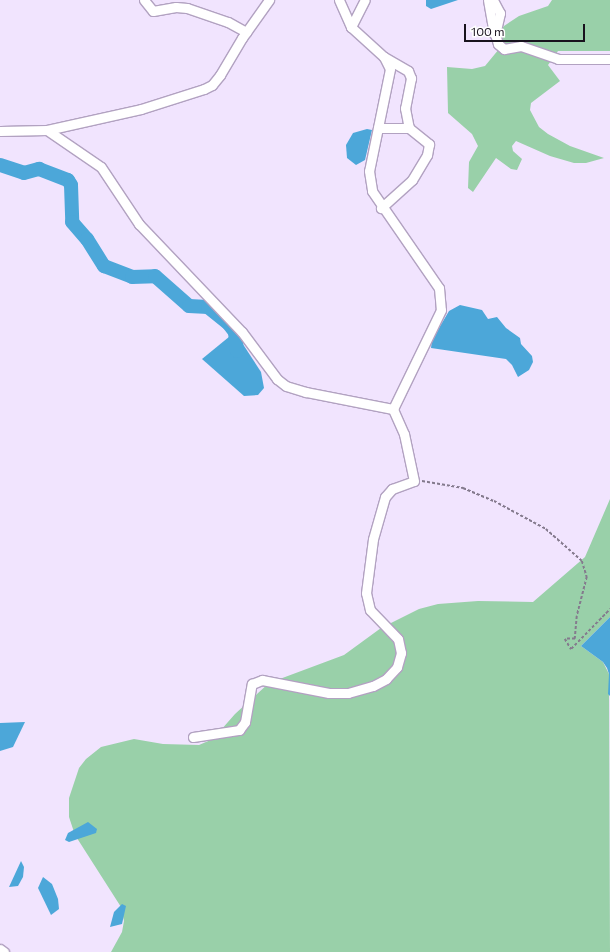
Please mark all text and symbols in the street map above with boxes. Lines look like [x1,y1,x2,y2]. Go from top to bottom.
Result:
scale bar [466,16,587,42]
text: 100 m [471,24,505,38]

